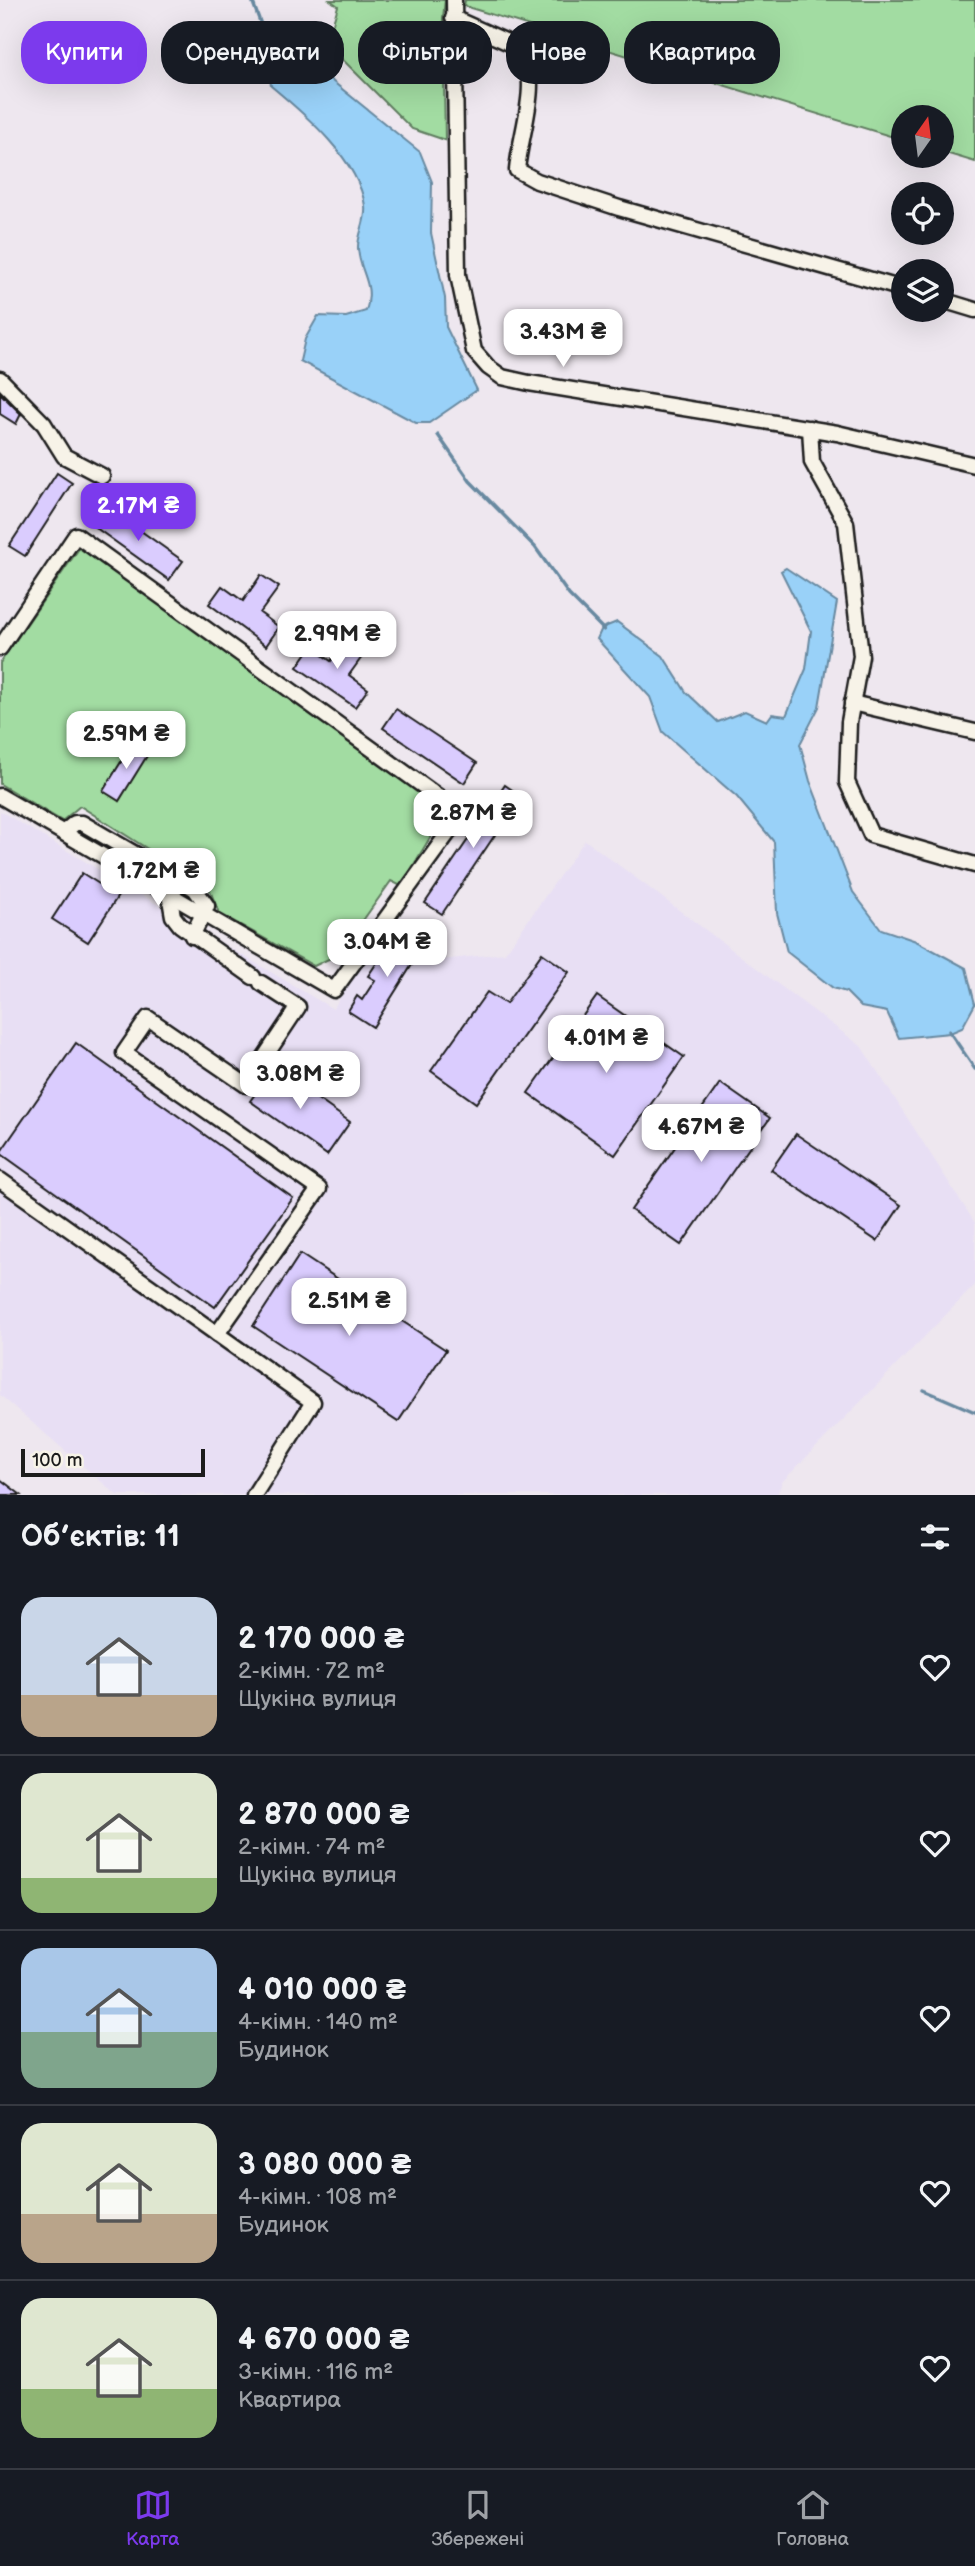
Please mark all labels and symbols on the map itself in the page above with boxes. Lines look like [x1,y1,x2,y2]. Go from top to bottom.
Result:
north arrow [891,105,954,168]
pin: 3.43M ₴ [498,310,628,369]
pin: 2.17M ₴ [73,484,203,543]
pin: 2.99M ₴ [272,612,402,671]
pin: 2.59M ₴ [61,712,191,771]
pin: 2.87M ₴ [408,790,538,850]
pin: 1.72M ₴ [93,848,223,908]
pin: 3.04M ₴ [322,920,452,979]
pin: 4.01M ₴ [541,1016,671,1075]
pin: 3.08M ₴ [235,1052,365,1111]
pin: 4.67M ₴ [636,1104,766,1164]
pin: 2.51M ₴ [284,1278,414,1338]
scale bar [21,1446,205,1478]

